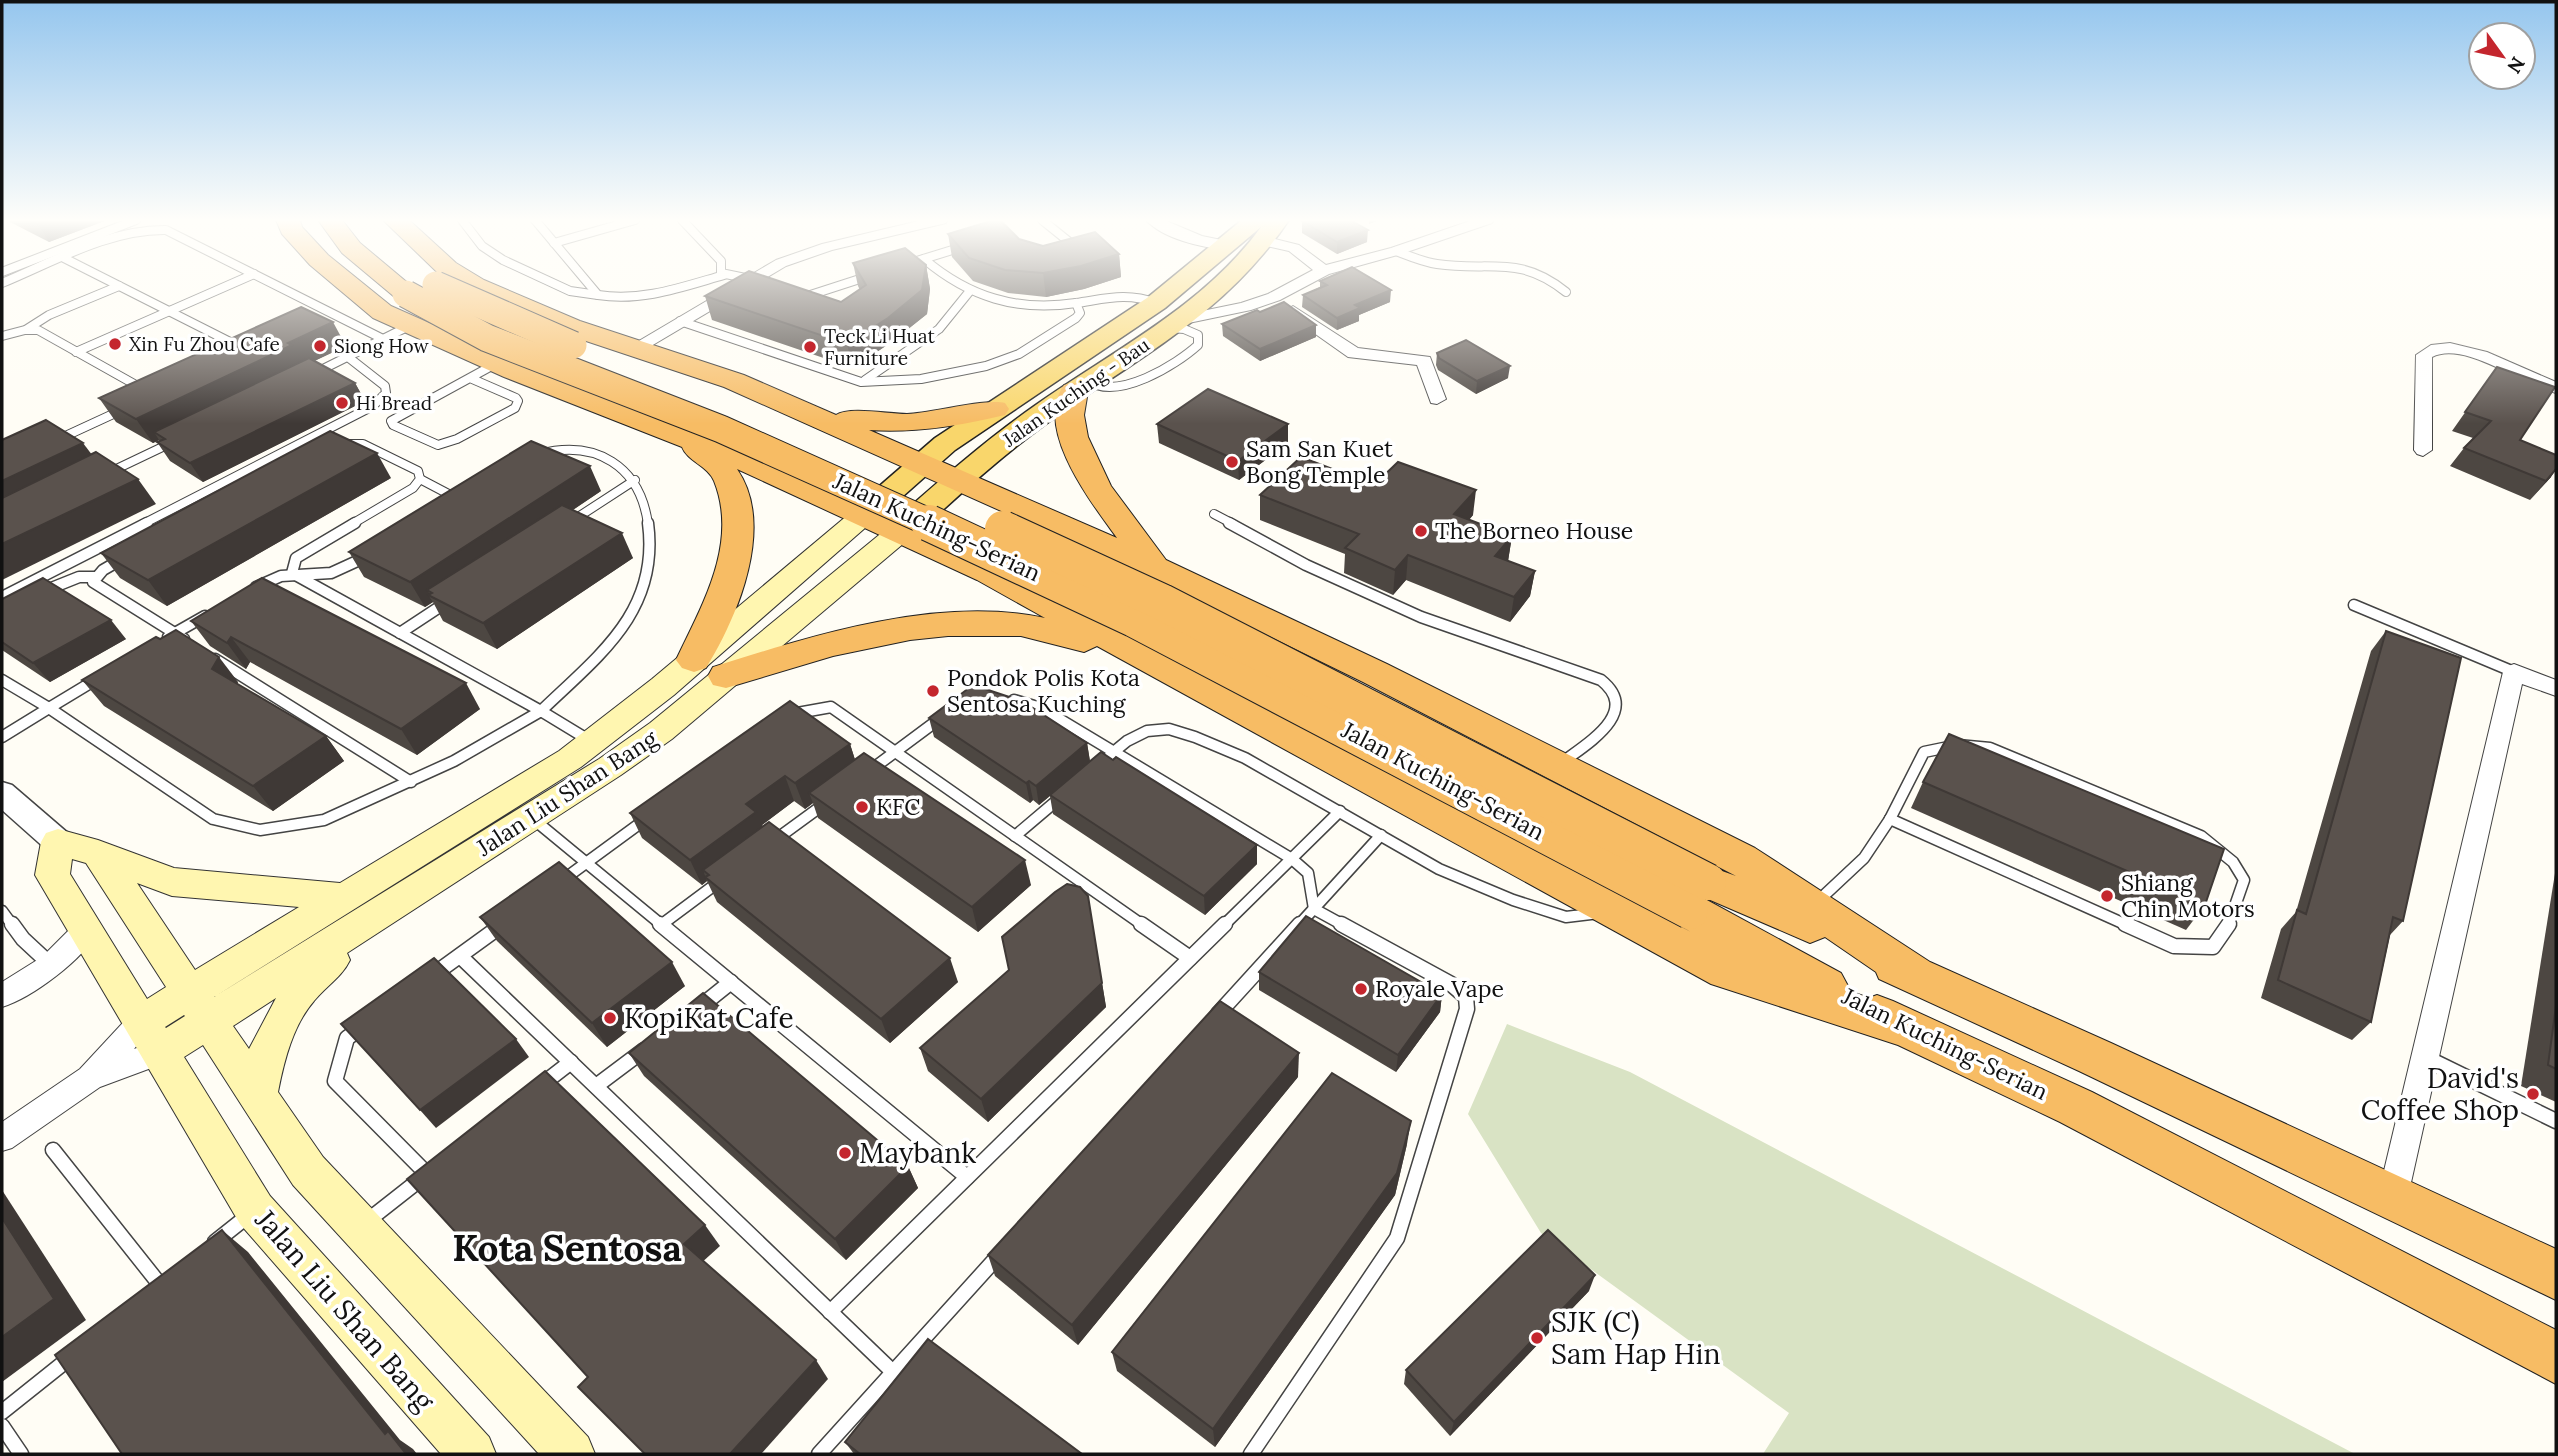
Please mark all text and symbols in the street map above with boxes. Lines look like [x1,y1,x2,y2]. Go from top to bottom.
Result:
north arrow [2467,21,2537,91]
text: N [2502,53,2530,78]
place label: Teck Li Huat Furniture [824,324,936,370]
place label: Xin Fu Zhou Cafe [129,332,280,356]
street label: Jalan Kuching - Bau [997,332,1154,452]
place label: Siong How [334,334,429,358]
marker: Xin Fu Zhou Cafe [107,336,123,352]
marker: Siong How [312,338,328,354]
marker: Teck Li Huat Furniture [802,339,818,355]
place label: Hi Bread [356,391,432,415]
marker: Hi Bread [334,395,350,411]
place label: Sam San Kuet Bong Temple [1246,434,1393,489]
marker: Sam San Kuet Bong Temple [1224,454,1240,470]
street label: Jalan Kuching-Serian [828,465,1045,587]
place label: The Borneo House [1435,516,1633,545]
marker: The Borneo House [1413,523,1429,539]
place label: Pondok Polis Kota Sentosa Kuching [947,663,1140,718]
marker: Pondok Polis Kota Sentosa Kuching [925,683,941,699]
street label: Jalan Kuching-Serian [1336,714,1550,846]
street label: Jalan Liu Shan Bang [470,723,663,862]
place label: KFC [876,792,920,821]
marker: KFC [854,799,870,815]
place label: Shiang Chin Motors [2121,868,2255,923]
marker: Shiang Chin Motors [2099,888,2115,904]
place label: Royale Vape [1375,974,1504,1003]
marker: Royale Vape [1353,981,1369,997]
street label: Jalan Kuching-Serian [1837,981,2053,1106]
place label: KopiKat Cafe [624,1000,794,1036]
marker: KopiKat Cafe [602,1010,618,1026]
place label: David's Coffee Shop [2361,1060,2519,1128]
marker: David's Coffee Shop [2525,1086,2541,1102]
place label: Maybank [859,1135,976,1171]
marker: Maybank [837,1145,853,1161]
street label: Jalan Liu Shan Bang [247,1201,443,1418]
district label: Kota Sentosa [452,1224,682,1271]
place label: SJK (C) Sam Hap Hin [1551,1304,1720,1372]
marker: SJK (C) Sam Hap Hin [1529,1330,1545,1346]

